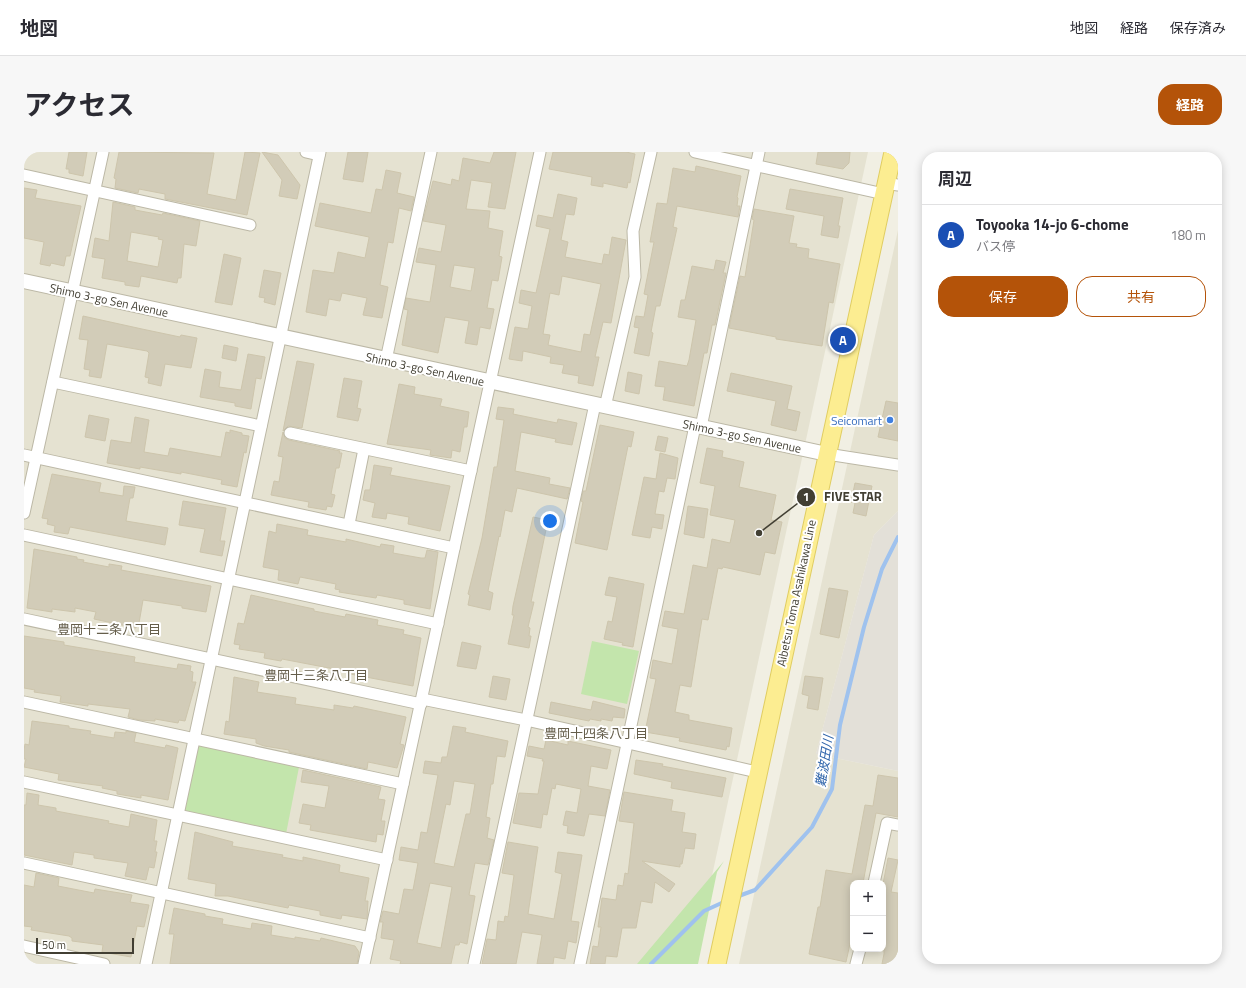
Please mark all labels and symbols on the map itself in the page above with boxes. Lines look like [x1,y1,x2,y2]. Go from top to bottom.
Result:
street label: Shimo 3-go Sen Avenue [48,278,170,322]
pin: A [830,325,856,355]
street label: Shimo 3-go Sen Avenue [364,347,486,391]
place label: Seicomart [831,411,883,430]
street label: Shimo 3-go Sen Avenue [681,414,803,458]
marker: Seicomart [885,415,895,425]
callout: FIVE STAR [796,484,890,509]
text: FIVE STAR [824,486,882,506]
text: 1 [803,487,809,506]
your location [540,511,560,531]
street label: Aibetsu Toma Asahikawa Line [771,518,821,668]
district label: 豊岡十二条八丁目 [57,619,161,639]
district label: 豊岡十三条八丁目 [264,665,368,685]
district label: 豊岡十四条八丁目 [544,723,648,743]
water label: 難波田川 [810,732,838,788]
scale bar [36,936,134,955]

